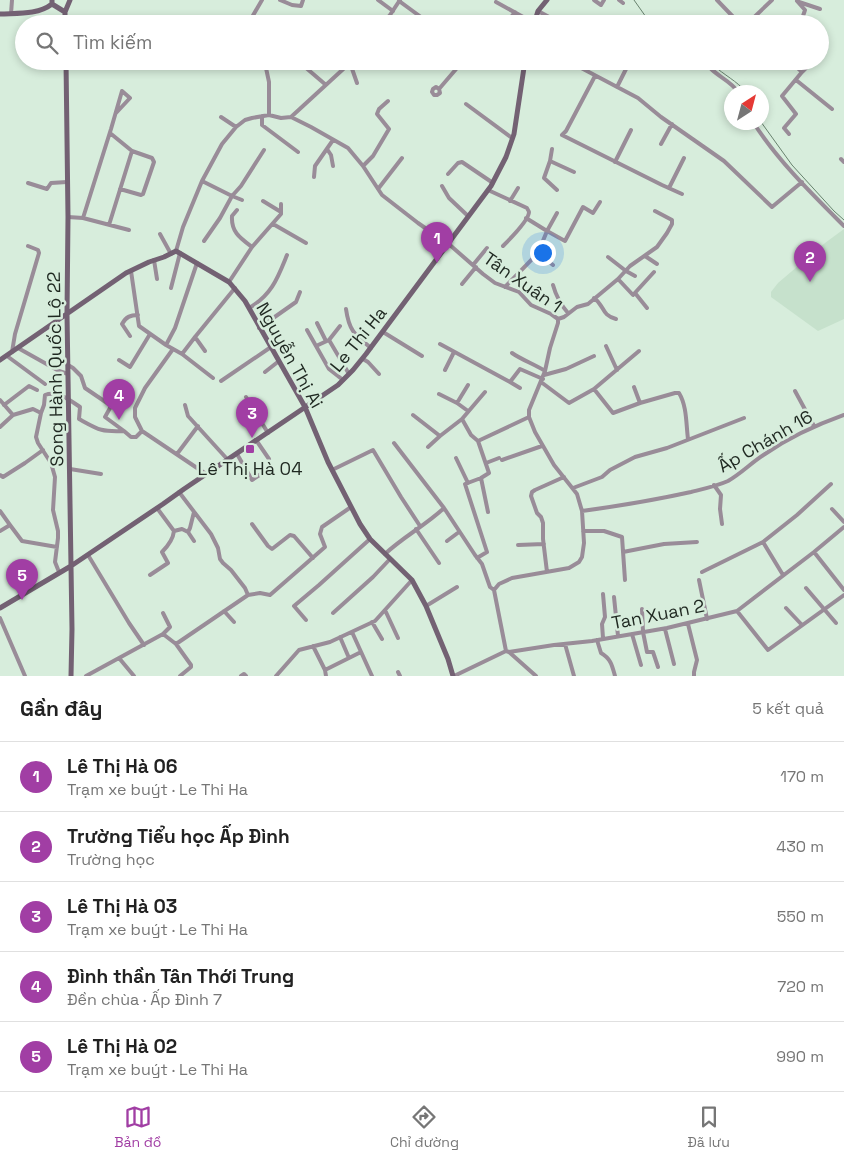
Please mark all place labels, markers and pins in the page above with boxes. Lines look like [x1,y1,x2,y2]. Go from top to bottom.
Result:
pin: 1 [421,222,453,263]
pin: 2 [794,241,826,282]
pin: 4 [103,379,135,420]
pin: 3 [236,397,268,438]
marker: Lê Thị Hà 04 [244,443,256,455]
place label: Lê Thị Hà 04 [198,457,302,480]
pin: 5 [6,559,38,600]

